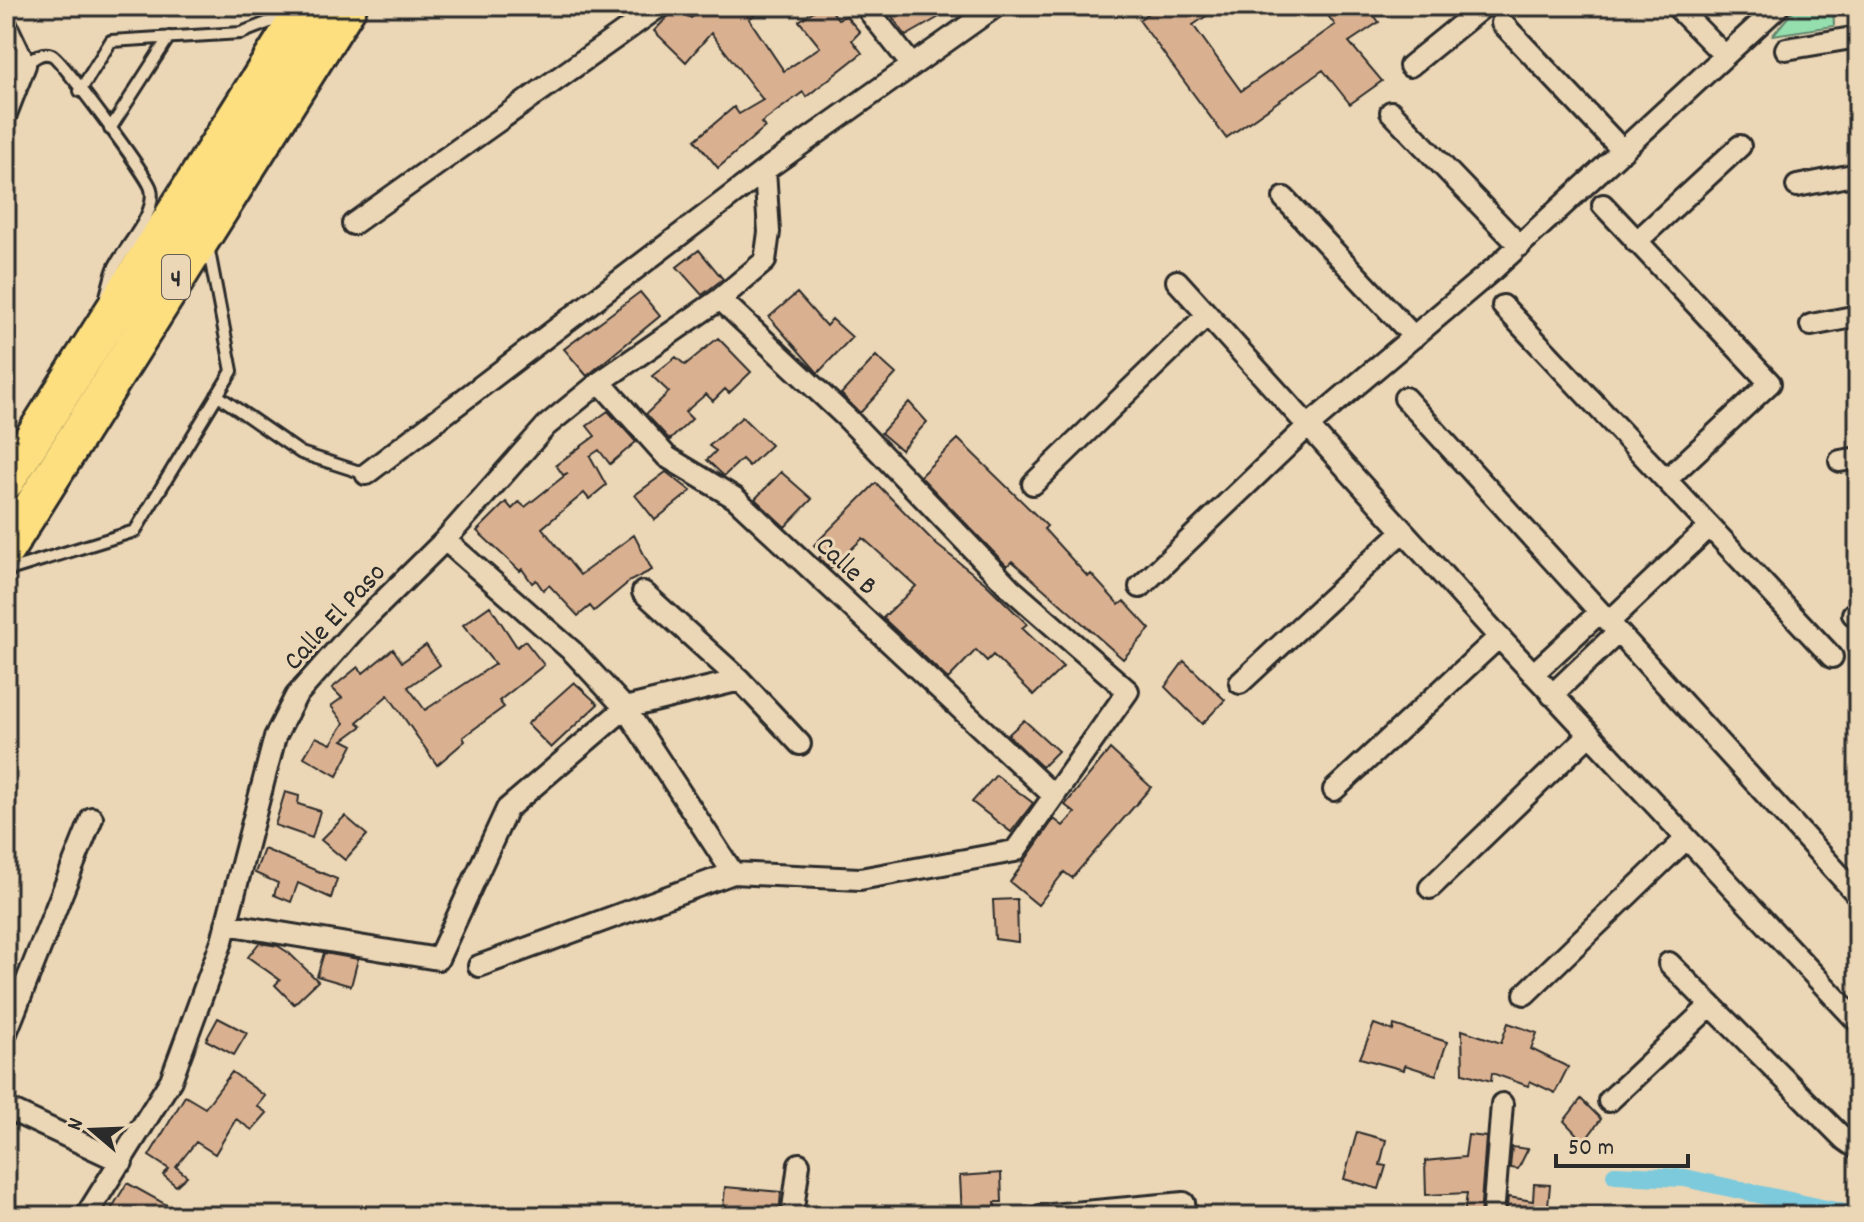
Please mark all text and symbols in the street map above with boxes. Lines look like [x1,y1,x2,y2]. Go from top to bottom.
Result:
road number: 4 [162,255,190,299]
street label: Calle B [805,528,885,607]
street label: Calle El Paso [276,555,397,681]
north arrow [52,1090,132,1170]
text: N [60,1114,93,1135]
scale bar [1556,1118,1688,1168]
text: 50 m [1568,1132,1614,1166]

